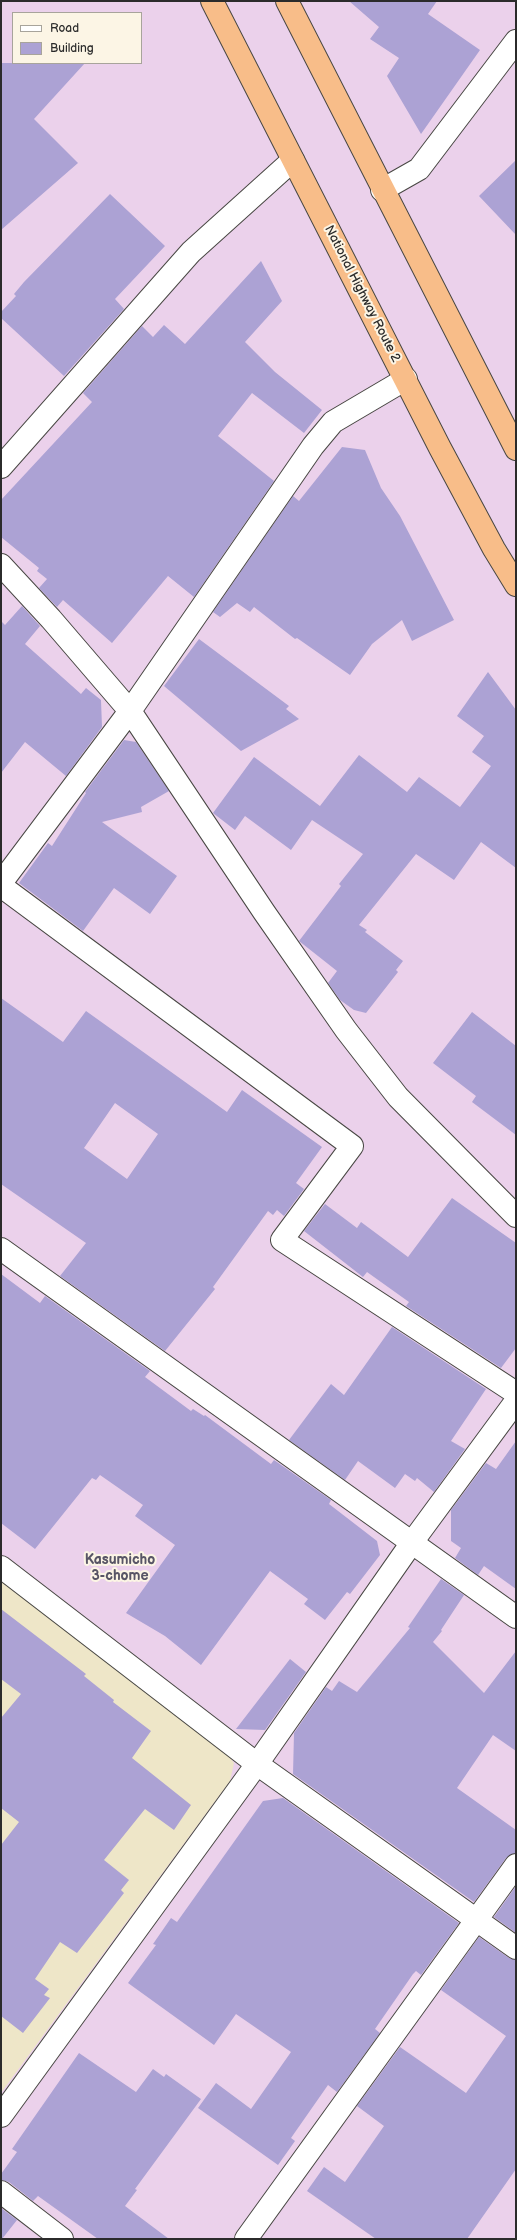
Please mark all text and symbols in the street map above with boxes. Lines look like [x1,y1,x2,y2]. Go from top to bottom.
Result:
legend [12,12,142,64]
text: Road [50,21,79,36]
text: Building [50,41,94,56]
street label: National Highway Route 2 [321,223,403,365]
district label: Kasumicho 3-chome [85,1552,155,1584]

